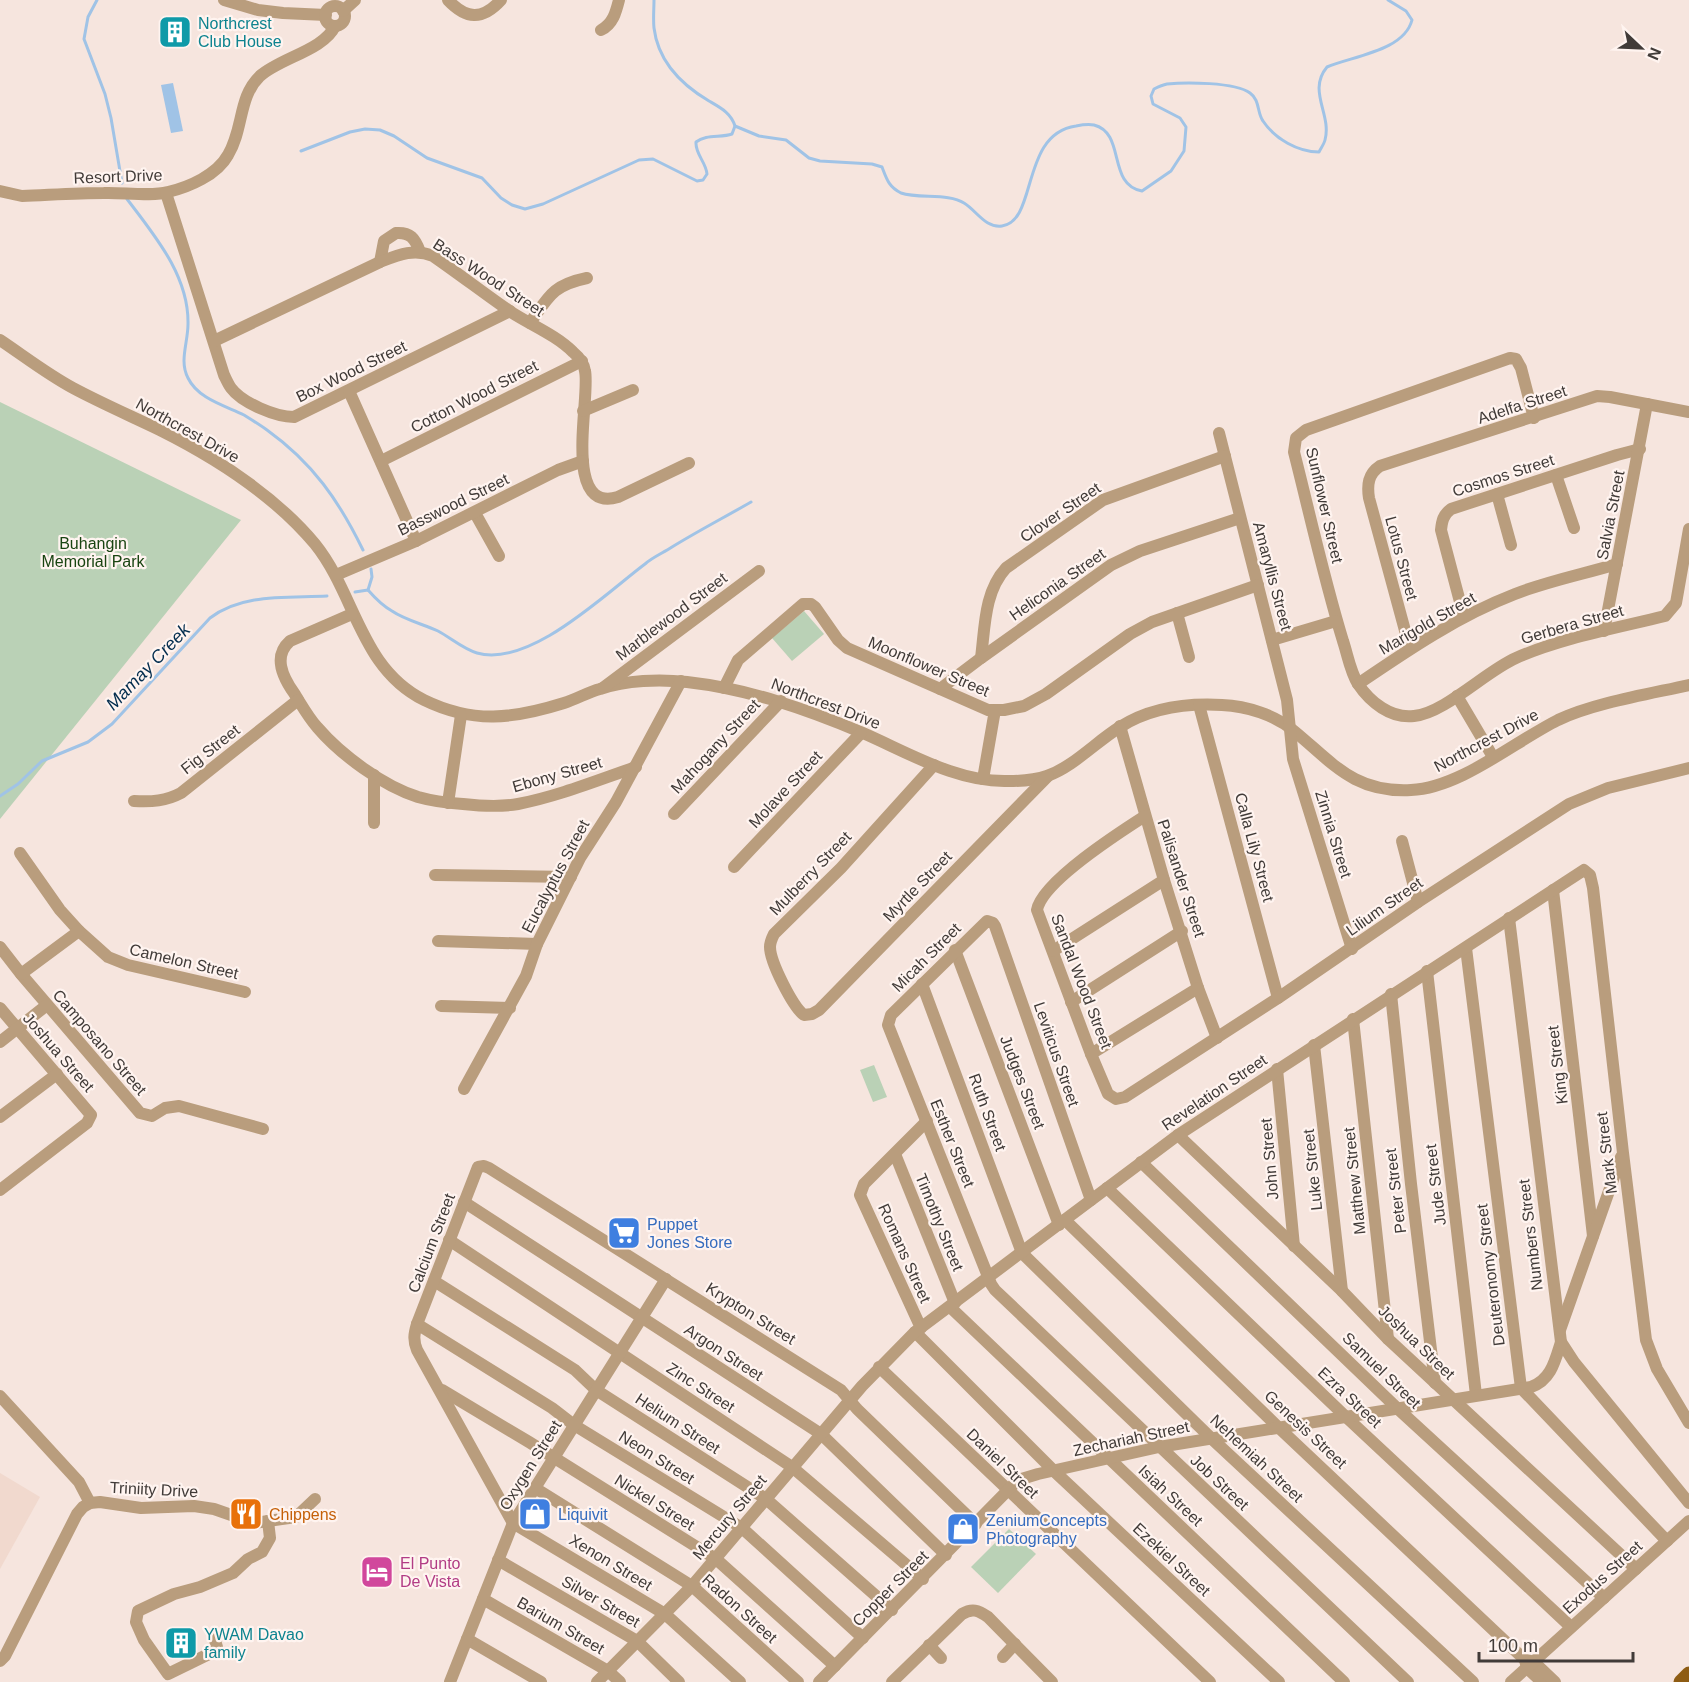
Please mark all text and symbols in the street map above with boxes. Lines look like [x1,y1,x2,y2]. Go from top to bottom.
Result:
building icon: Northcrest Club House [157,14,193,50]
place label: Northcrest Club House [198,15,282,50]
north arrow [1611,18,1671,78]
text: N [1644,45,1664,62]
street label: Resort Drive [73,166,163,187]
street label: Bass Wood Street [430,235,548,320]
street label: Box Wood Street [293,337,410,406]
street label: Cotton Wood Street [408,357,541,436]
street label: Adelfa Street [1476,382,1569,427]
street label: Northcrest Drive [133,395,243,466]
street label: Sunflower Street [1303,446,1346,565]
street label: Cosmos Street [1450,451,1557,500]
street label: Salvia Street [1593,468,1628,561]
street label: Basswood Street [395,470,512,539]
street label: Clover Street [1017,479,1104,546]
street label: Lotus Street [1382,514,1421,603]
street label: Amaryllis Street [1250,520,1295,633]
park label: Buhangin Memorial Park [41,535,146,570]
street label: Heliconia Street [1006,545,1109,624]
street label: Marblewood Street [613,569,730,664]
street label: Marigold Street [1376,589,1479,658]
street label: Gerbera Street [1519,602,1626,647]
water label: Mamay Creek [102,619,195,714]
street label: Moonflower Street [866,633,992,700]
street label: Northcrest Drive [769,675,883,732]
street label: Mahogany Street [668,696,764,797]
street label: Northcrest Drive [1431,706,1541,775]
street label: Fig Street [178,721,243,777]
street label: Molave Street [745,747,826,831]
street label: Ebony Street [510,753,604,795]
street label: Zinnia Street [1312,788,1355,881]
street label: Calla Lily Street [1232,791,1277,904]
street label: Eucalyptus Street [518,816,593,936]
street label: Palisander Street [1154,817,1209,940]
street label: Mulberry Street [766,828,855,919]
street label: Myrtle Street [880,847,955,925]
street label: Lilium Street [1343,874,1426,939]
street label: Sandal Wood Street [1048,911,1115,1051]
street label: Micah Street [889,919,965,995]
street label: Camelon Street [128,941,240,982]
street label: Camposano Street [49,986,150,1099]
street label: Leviticus Street [1031,1000,1083,1109]
street label: Joshua Street [20,1009,98,1096]
street label: King Street [1544,1024,1571,1105]
street label: Judges Street [997,1033,1048,1132]
street label: Revelation Street [1159,1051,1270,1134]
street label: Ruth Street [966,1071,1010,1154]
street label: Esther Street [927,1097,978,1190]
street label: Mark Street [1593,1110,1620,1195]
street label: John Street [1257,1117,1282,1200]
street label: Matthew Street [1340,1126,1369,1235]
street label: Luke Street [1300,1128,1325,1212]
street label: Jude Street [1422,1143,1449,1227]
street label: Peter Street [1382,1147,1409,1234]
street label: Timothy Street [912,1171,967,1274]
street label: Numbers Street [1515,1178,1546,1292]
street label: Calcium Street [405,1191,458,1295]
street label: Romans Street [875,1201,934,1306]
street label: Deuteronomy Street [1473,1202,1508,1347]
supermarket icon: Puppet Jones Store [606,1215,642,1251]
place label: Puppet Jones Store [647,1216,732,1251]
street label: Krypton Street [703,1279,799,1348]
street label: Joshua Street [1375,1302,1458,1383]
street label: Argon Street [681,1321,766,1384]
street label: Samuel Street [1339,1329,1424,1412]
street label: Zinc Street [664,1359,738,1416]
street label: Ezra Street [1315,1364,1385,1431]
street label: Genesis Street [1261,1387,1351,1472]
street label: Helium Street [632,1390,723,1457]
street label: Nehemiah Street [1207,1411,1307,1506]
street label: Oxygen Street [496,1417,565,1513]
street label: Zechariah Street [1071,1418,1191,1459]
street label: Daniel Street [963,1425,1042,1502]
street label: Neon Street [616,1428,698,1488]
street label: Job Street [1187,1451,1253,1514]
street label: Isiah Street [1135,1462,1206,1530]
street label: Nickel Street [612,1471,698,1534]
street label: Mercury Street [689,1471,770,1563]
street label: Triniity Drive [109,1479,199,1500]
restaurant icon: Chippens [228,1496,264,1532]
shop icon: Liquivit [517,1496,553,1532]
place label: Chippens [269,1506,337,1523]
place label: Liquivit [558,1506,608,1523]
shop icon: ZeniumConcepts Photography [945,1511,981,1547]
place label: ZeniumConcepts Photography [986,1512,1107,1547]
street label: Ezekiel Street [1130,1519,1214,1600]
street label: Xenon Street [566,1531,656,1594]
street label: Exodus Street [1559,1537,1646,1617]
street label: Copper Street [849,1547,932,1630]
hotel icon: El Punto De Vista [359,1554,395,1590]
place label: El Punto De Vista [400,1555,461,1590]
street label: Radon Street [699,1571,781,1647]
street label: Silver Street [559,1572,643,1631]
street label: Barium Street [514,1594,608,1658]
building icon: YWAM Davao family [163,1625,199,1661]
scale bar [1479,1625,1634,1663]
place label: YWAM Davao family [204,1626,304,1661]
text: 100 m [1488,1636,1538,1656]

